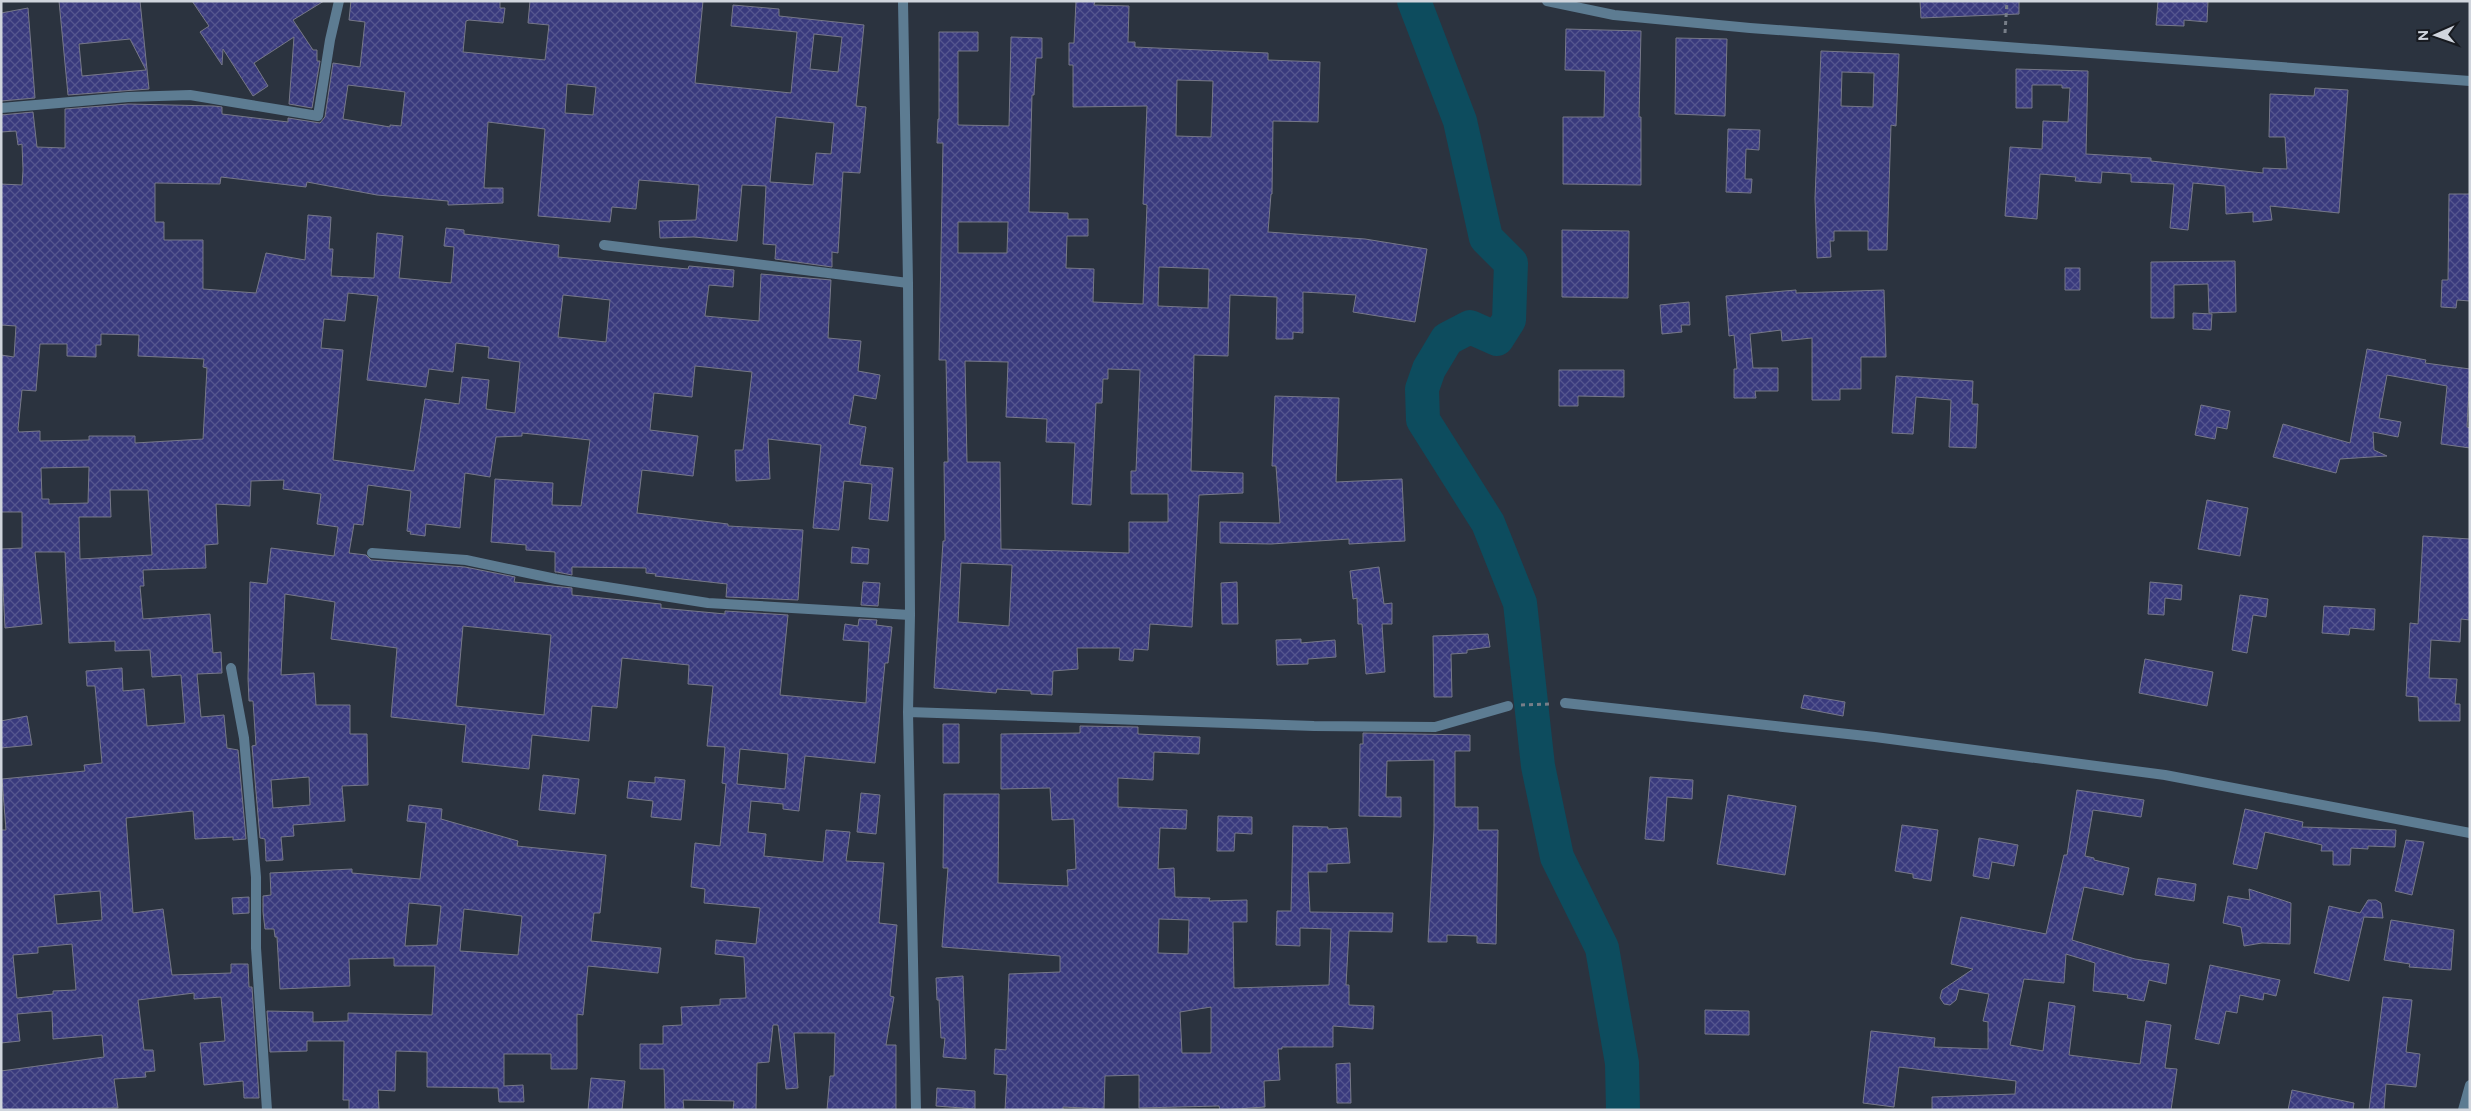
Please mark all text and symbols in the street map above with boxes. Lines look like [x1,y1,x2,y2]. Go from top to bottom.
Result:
north arrow [2411,10,2461,60]
text: N [2415,30,2432,41]

